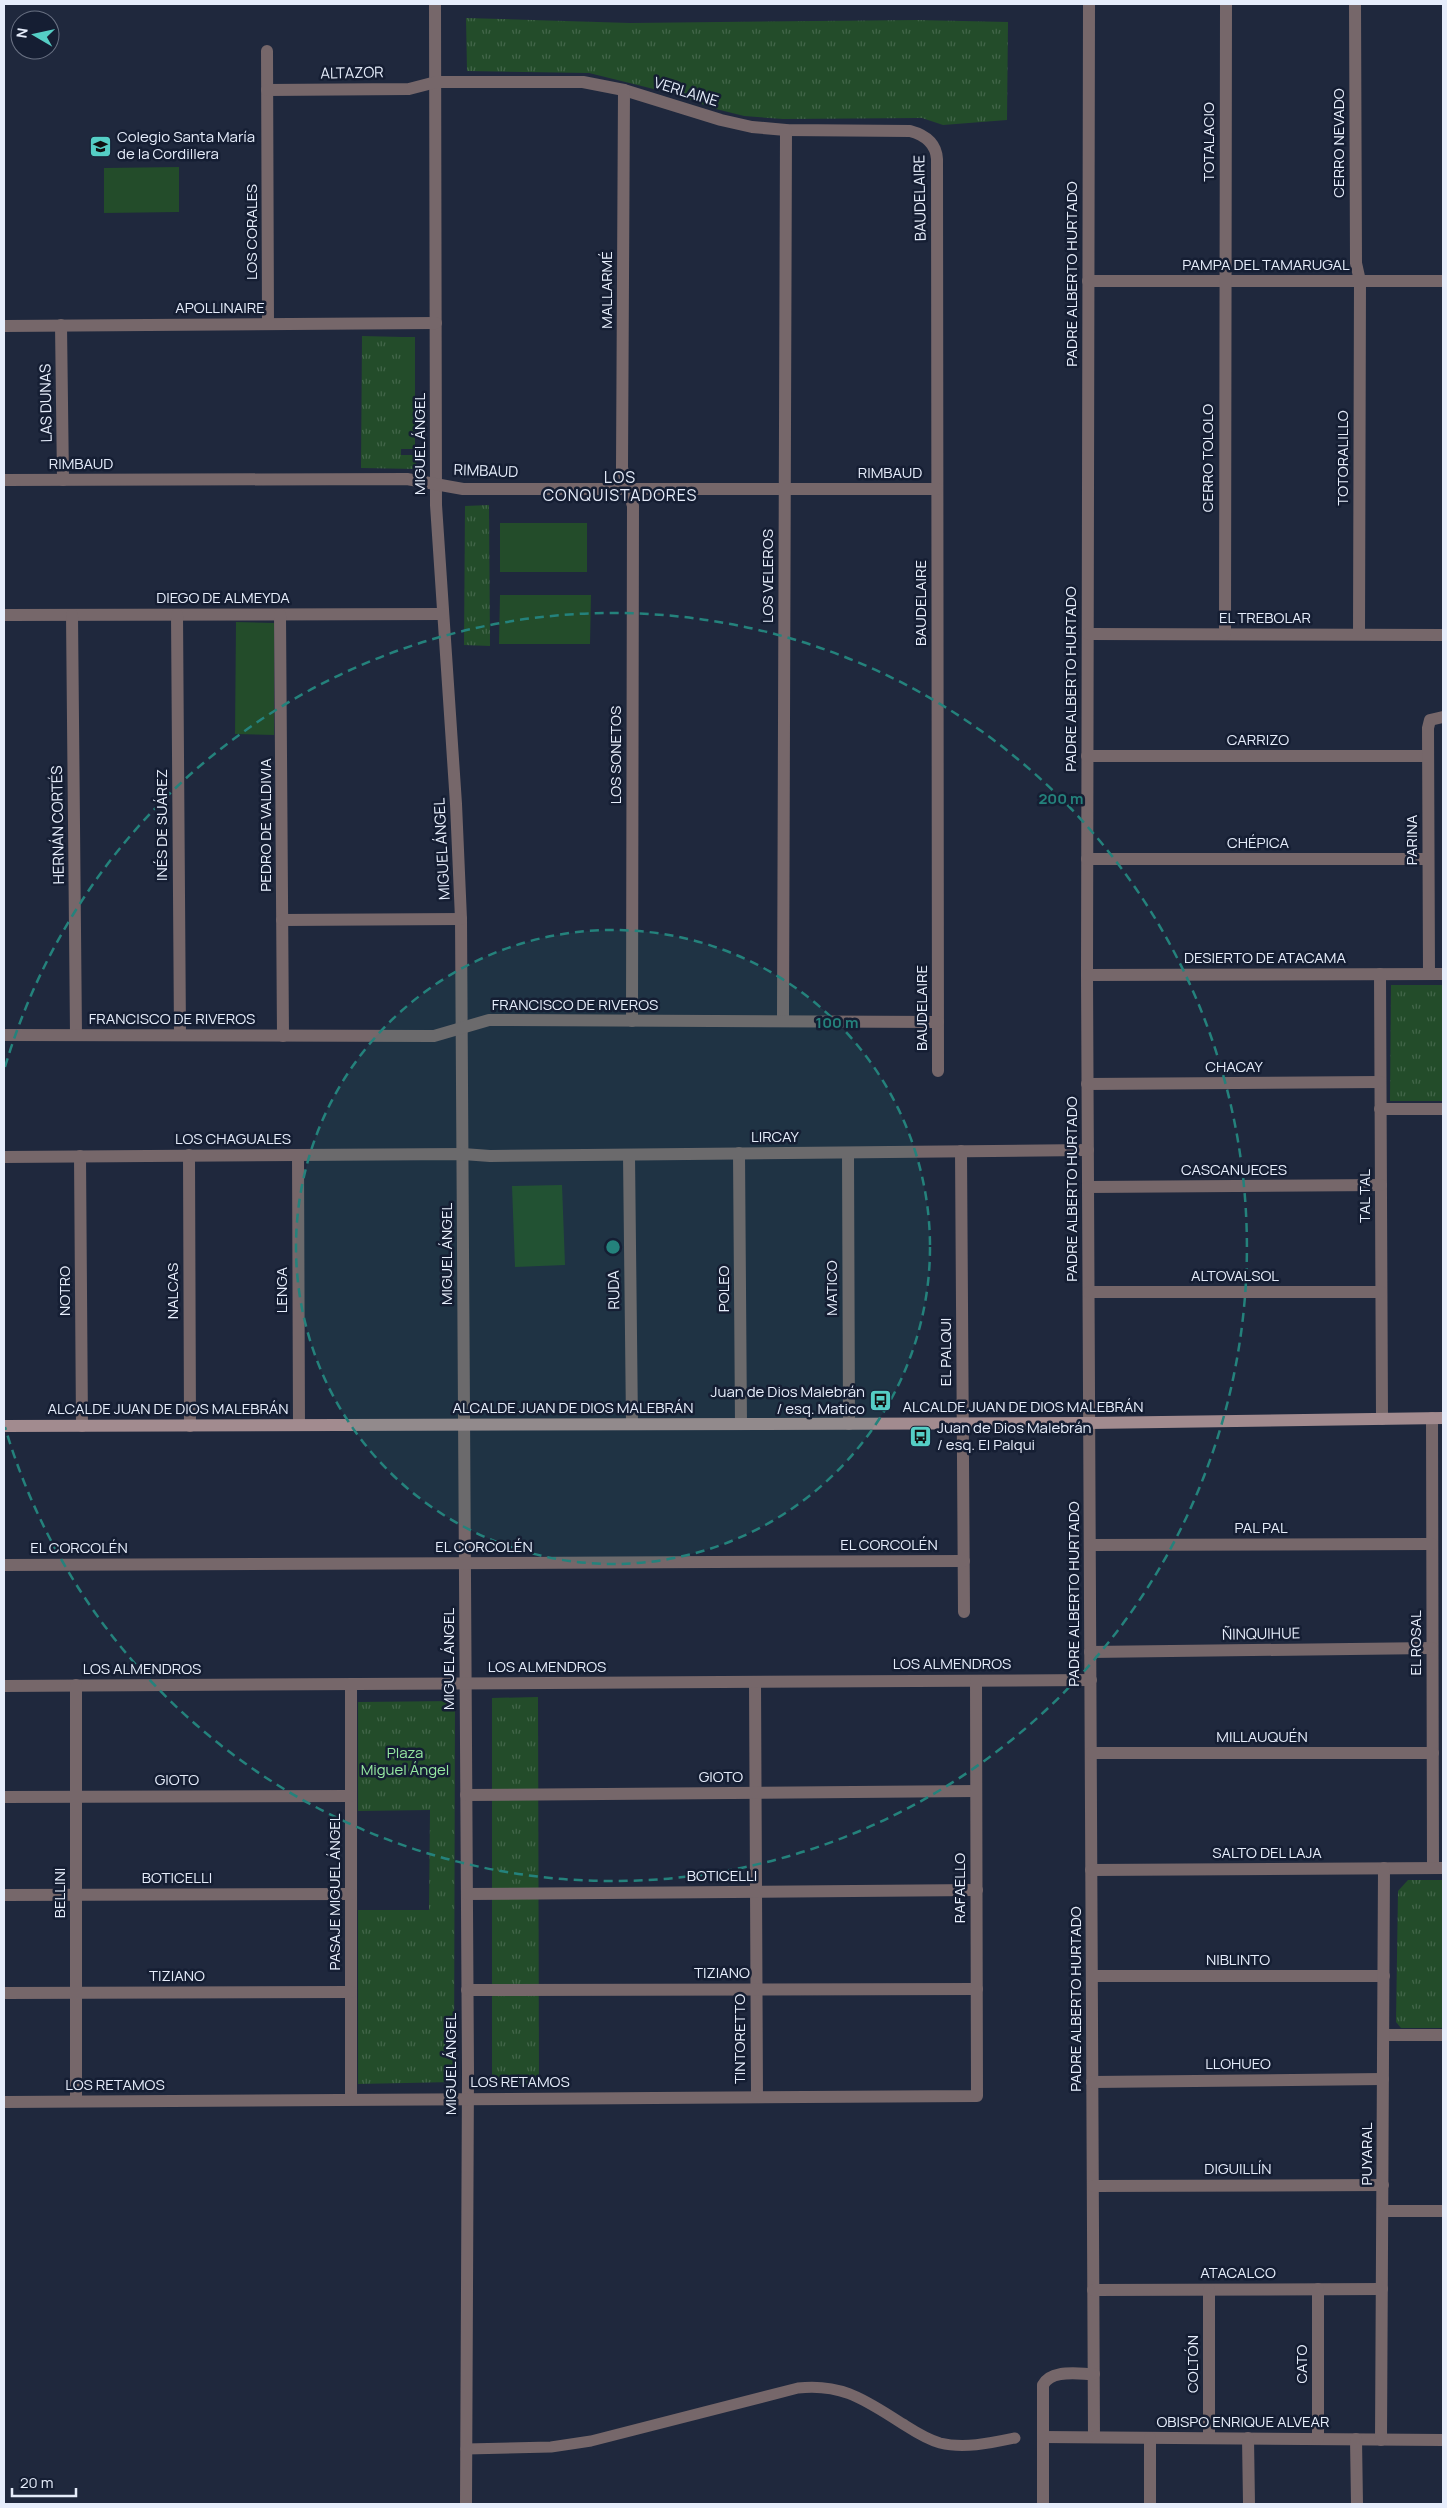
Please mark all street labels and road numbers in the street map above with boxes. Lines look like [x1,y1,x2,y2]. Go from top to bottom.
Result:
street label: ALTAZOR [320,61,384,84]
street label: VERLAINE [651,72,721,111]
street label: CERRO NEVADO [1328,88,1349,198]
street label: TOTALACIO [1198,102,1219,182]
street label: BAUDELAIRE [908,155,931,241]
street label: PADRE ALBERTO HURTADO [1061,181,1082,367]
street label: LOS CORALES [241,184,262,280]
street label: MALLARMÉ [596,251,617,329]
street label: PAMPA DEL TAMARUGAL [1182,254,1350,275]
street label: APOLLINAIRE [175,297,265,318]
street label: LAS DUNAS [34,364,57,442]
street label: MIGUEL ÁNGEL [409,393,430,495]
street label: CERRO TOLOLO [1197,404,1218,512]
street label: TOTORALILLO [1332,410,1353,506]
street label: RIMBAUD [49,453,113,474]
street label: RIMBAUD [453,459,519,482]
street label: RIMBAUD [858,462,922,483]
street label: LOS VELEROS [757,529,778,623]
street label: BAUDELAIRE [910,560,931,646]
street label: PADRE ALBERTO HURTADO [1060,586,1081,772]
street label: DIEGO DE ALMEYDA [156,587,290,608]
street label: EL TREBOLAR [1219,607,1311,628]
street label: LOS SONETOS [605,706,626,804]
street label: CARRIZO [1227,729,1289,750]
street label: PEDRO DE VALDIVIA [255,758,276,892]
street label: HERNÁN CORTÉS [46,765,69,885]
street label: INÉS DE SUÁREZ [151,769,172,881]
street label: MIGUEL ÁNGEL [428,797,455,901]
street label: PARINA [1401,814,1422,865]
street label: CHÉPICA [1227,832,1290,853]
street label: DESIERTO DE ATACAMA [1184,947,1346,968]
street label: BAUDELAIRE [911,965,932,1051]
street label: FRANCISCO DE RIVEROS [492,994,658,1015]
street label: FRANCISCO DE RIVEROS [89,1008,255,1029]
street label: CHACAY [1205,1056,1263,1077]
street label: PADRE ALBERTO HURTADO [1061,1096,1082,1282]
street label: LIRCAY [751,1126,800,1147]
street label: LOS CHAGUALES [175,1128,291,1149]
street label: CASCANUECES [1181,1159,1287,1180]
street label: TAL TAL [1354,1169,1375,1223]
street label: MIGUEL ÁNGEL [436,1203,457,1305]
street label: MATICO [821,1260,842,1316]
street label: NALCAS [162,1263,183,1319]
street label: ALTOVALSOL [1191,1265,1279,1286]
street label: NOTRO [54,1266,75,1316]
street label: LENGA [271,1266,292,1313]
street label: POLEO [713,1266,734,1312]
street label: RUDA [603,1270,624,1310]
street label: EL PALQUI [935,1318,956,1386]
street label: ALCALDE JUAN DE DIOS MALEBRÁN [902,1396,1144,1417]
street label: ALCALDE JUAN DE DIOS MALEBRÁN [452,1397,694,1418]
street label: ALCALDE JUAN DE DIOS MALEBRÁN [47,1398,289,1419]
street label: PADRE ALBERTO HURTADO [1063,1501,1084,1687]
street label: PAL PAL [1234,1517,1288,1538]
street label: EL CORCOLÉN [840,1534,938,1555]
street label: EL CORCOLÉN [435,1536,533,1557]
street label: EL CORCOLÉN [30,1537,128,1558]
street label: MIGUEL ÁNGEL [438,1608,459,1710]
street label: EL ROSAL [1405,1610,1426,1676]
street label: ÑINQUIHUE [1222,1622,1300,1645]
street label: LOS ALMENDROS [893,1653,1011,1674]
street label: LOS ALMENDROS [488,1656,606,1677]
street label: LOS ALMENDROS [83,1658,201,1679]
street label: MILLAUQUÉN [1216,1726,1308,1747]
street label: GIOTO [699,1766,743,1787]
street label: GIOTO [155,1769,199,1790]
street label: PASAJE MIGUEL ÁNGEL [324,1813,345,1971]
street label: SALTO DEL LAJA [1212,1842,1322,1863]
street label: RAFAELLO [949,1853,970,1923]
street label: BOTICELLI [687,1865,757,1886]
street label: BOTICELLI [142,1867,212,1888]
street label: BELLINI [49,1868,70,1918]
street label: PADRE ALBERTO HURTADO [1065,1906,1086,2092]
street label: NIBLINTO [1206,1949,1270,1970]
street label: TIZIANO [694,1962,750,1983]
street label: TIZIANO [149,1965,205,1986]
street label: TINTORETTO [729,1994,750,2084]
street label: MIGUEL ÁNGEL [440,2013,461,2115]
street label: LLOHUEO [1205,2053,1271,2074]
street label: LOS RETAMOS [470,2071,570,2092]
street label: LOS RETAMOS [65,2074,165,2095]
street label: PUYARAL [1356,2122,1377,2186]
street label: DIGUILLÍN [1204,2158,1272,2179]
street label: ATACALCO [1200,2262,1276,2283]
street label: COLTÓN [1182,2335,1203,2393]
street label: CATO [1291,2344,1312,2383]
street label: OBISPO ENRIQUE ALVEAR [1157,2411,1329,2432]

